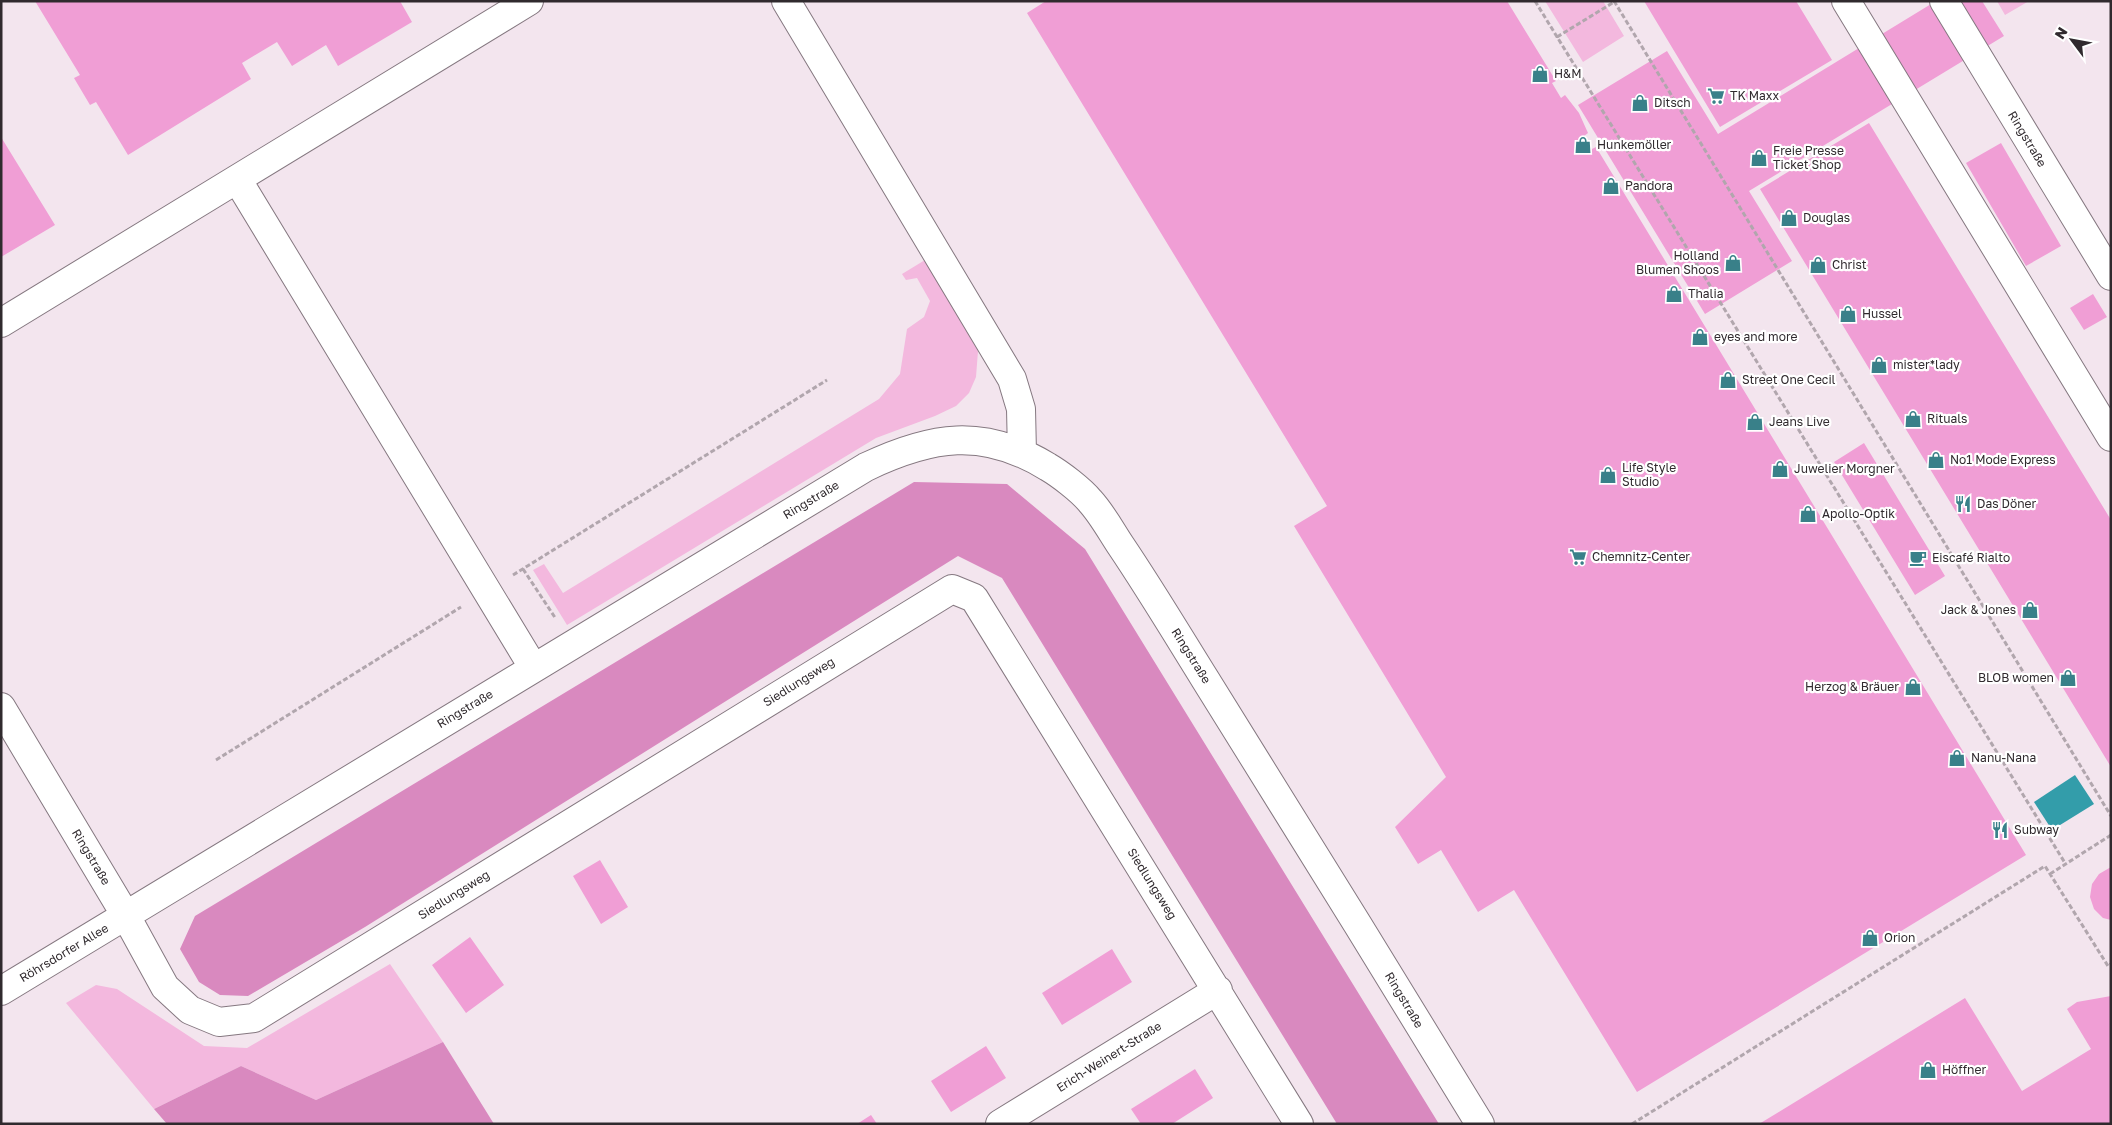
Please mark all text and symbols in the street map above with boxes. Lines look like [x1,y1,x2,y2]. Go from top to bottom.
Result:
north arrow [2047,15,2097,65]
text: N [2051,24,2071,42]
shop icon: H&M [1530,64,1550,84]
place label: H&M [1554,66,1581,81]
supermarket icon: TK Maxx [1706,86,1726,106]
place label: TK Maxx [1730,88,1780,103]
shop icon: Ditsch [1630,93,1650,113]
place label: Ditsch [1654,95,1691,110]
street label: Ringstraße [2005,108,2050,169]
shop icon: Hunkemöller [1573,135,1593,155]
place label: Hunkemöller [1597,137,1672,152]
place label: Freie Presse Ticket Shop [1773,143,1844,172]
shop icon: Freie Presse Ticket Shop [1749,148,1769,168]
shop icon: Pandora [1601,176,1621,196]
place label: Pandora [1625,178,1673,193]
shop icon: Douglas [1779,208,1799,228]
place label: Douglas [1803,210,1850,225]
place label: Holland Blumen Shoos [1636,248,1719,277]
shop icon: Holland Blumen Shoos [1723,253,1743,273]
shop icon: Christ [1808,255,1828,275]
place label: Christ [1832,257,1867,272]
shop icon: Thalia [1664,284,1684,304]
place label: Thalia [1688,286,1723,301]
shop icon: Hussel [1838,304,1858,324]
place label: Hussel [1862,306,1902,321]
shop icon: eyes and more [1690,327,1710,347]
place label: eyes and more [1714,329,1797,344]
shop icon: mister*lady [1869,355,1889,375]
place label: mister*lady [1893,357,1960,372]
shop icon: Street One Cecil [1718,370,1738,390]
place label: Street One Cecil [1742,372,1836,387]
shop icon: Rituals [1903,409,1923,429]
place label: Rituals [1927,411,1967,426]
shop icon: Jeans Live [1745,412,1765,432]
place label: Jeans Live [1769,414,1830,429]
shop icon: No1 Mode Express [1926,450,1946,470]
place label: No1 Mode Express [1950,452,2056,467]
shop icon: Juwelier Morgner [1770,459,1790,479]
place label: Life Style Studio [1622,460,1676,489]
place label: Juwelier Morgner [1794,461,1895,476]
shop icon: Life Style Studio [1598,465,1618,485]
street label: Ringstraße [780,477,841,522]
restaurant icon: Das Döner [1953,494,1973,514]
place label: Das Döner [1977,496,2036,511]
shop icon: Apollo-Optik [1798,504,1818,524]
place label: Apollo-Optik [1822,506,1895,521]
supermarket icon: Chemnitz-Center [1568,547,1588,567]
cafe icon: Eiscafé Rialto [1908,548,1928,568]
place label: Chemnitz-Center [1592,549,1690,564]
place label: Eiscafé Rialto [1932,550,2010,565]
shop icon: Jack & Jones [2020,600,2040,620]
place label: Jack & Jones [1941,602,2016,617]
street label: Ringstraße [1168,625,1214,686]
street label: Siedlungsweg [760,654,837,710]
shop icon: BLOB women [2058,668,2078,688]
place label: BLOB women [1978,670,2054,685]
shop icon: Herzog & Bräuer [1903,677,1923,697]
place label: Herzog & Bräuer [1805,679,1899,694]
street label: Ringstraße [434,686,495,731]
shop icon: Nanu-Nana [1947,748,1967,768]
place label: Nanu-Nana [1971,750,2036,765]
restaurant icon: Subway [1990,820,2010,840]
place label: Subway [2014,822,2059,837]
street label: Ringstraße [69,826,114,887]
street label: Siedlungsweg [1124,845,1180,922]
street label: Siedlungsweg [415,867,492,923]
street label: Röhrsdorfer Allee [16,920,111,985]
shop icon: Orion [1860,928,1880,948]
place label: Orion [1884,930,1915,945]
street label: Ringstraße [1382,969,1427,1030]
street label: Erich-Weinert-Straße [1054,1018,1164,1095]
shop icon: Höffner [1918,1060,1938,1080]
place label: Höffner [1942,1062,1986,1077]

